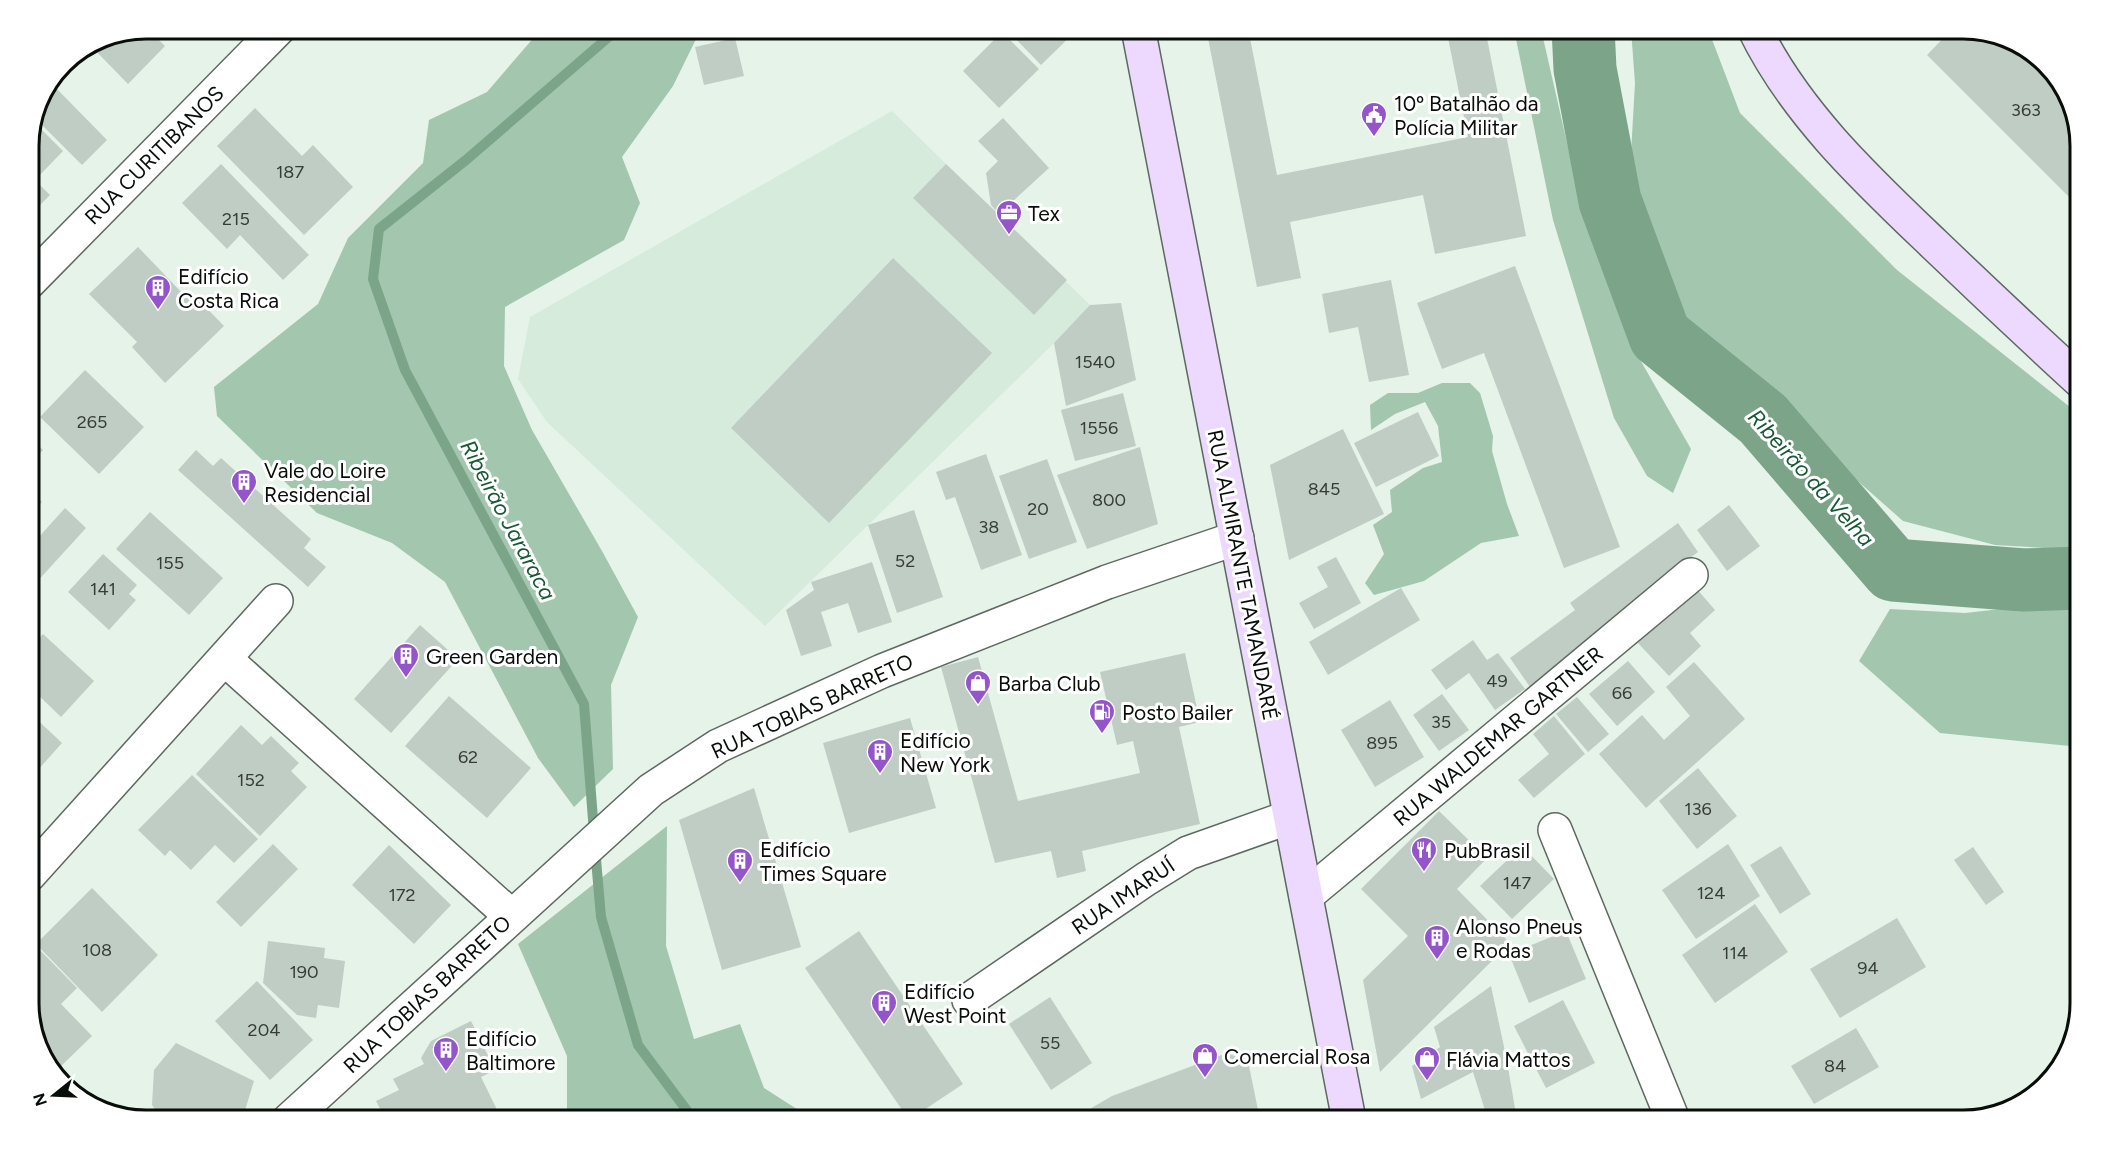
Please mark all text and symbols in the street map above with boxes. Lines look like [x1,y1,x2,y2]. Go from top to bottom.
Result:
street label: RUA CURITIBANOS [79,80,229,230]
place label: 10º Batalhão da Polícia Militar [1394,91,1539,140]
house number: 363 [2011,99,2041,121]
public building icon: 10º Batalhão da Polícia Militar [1359,100,1389,138]
house number: 187 [276,161,304,183]
office icon: Tex [994,198,1024,236]
place label: Tex [1028,201,1060,226]
house number: 215 [222,208,250,230]
place label: Edifício Costa Rica [178,264,279,313]
building icon: Edifício Costa Rica [143,273,173,311]
house number: 1540 [1075,351,1115,373]
water label: Ribeirão da Velha [1742,404,1880,552]
house number: 265 [77,411,107,433]
house number: 1556 [1080,417,1118,439]
street label: RUA ALMIRANTE TAMANDARÉ [1203,427,1283,723]
water label: Ribeirão Jararaca [454,435,562,605]
place label: Vale do Loire Residencial [264,458,386,507]
building icon: Vale do Loire Residencial [229,467,259,505]
house number: 845 [1308,478,1340,500]
house number: 800 [1092,489,1126,511]
house number: 20 [1027,498,1049,520]
house number: 38 [979,516,999,538]
house number: 52 [895,550,915,572]
house number: 155 [156,552,184,574]
house number: 141 [90,578,116,600]
building icon: Green Garden [391,641,421,679]
street label: RUA WALDEMAR GARTNER [1388,641,1608,831]
place label: Green Garden [426,644,558,669]
street label: RUA TOBIAS BARRETO [707,648,917,764]
shop icon: Barba Club [963,668,993,706]
house number: 49 [1486,670,1508,692]
place label: Barba Club [998,671,1101,696]
house number: 66 [1612,682,1632,704]
fuel station icon: Posto Bailer [1087,697,1117,735]
place label: Posto Bailer [1122,700,1233,725]
house number: 35 [1431,711,1451,733]
place label: Edifício New York [900,728,991,777]
house number: 895 [1366,732,1398,754]
building icon: Edifício New York [865,737,895,775]
house number: 62 [458,746,478,768]
house number: 152 [237,769,265,791]
house number: 136 [1684,798,1712,820]
restaurant icon: PubBrasil [1409,835,1439,873]
place label: Edifício Times Square [760,837,887,886]
place label: PubBrasil [1444,838,1530,863]
building icon: Edifício Times Square [725,846,755,884]
street label: RUA IMARUÍ [1067,852,1180,940]
house number: 147 [1503,872,1531,894]
house number: 124 [1697,882,1725,904]
house number: 172 [388,884,416,906]
street label: RUA TOBIAS BARRETO [338,910,516,1078]
place label: Alonso Pneus e Rodas [1456,914,1583,963]
building icon: Alonso Pneus e Rodas [1422,923,1452,961]
house number: 108 [82,939,112,961]
house number: 114 [1722,942,1748,964]
house number: 94 [1857,957,1879,979]
house number: 190 [289,961,319,983]
place label: Edifício West Point [904,979,1006,1028]
building icon: Edifício West Point [869,988,899,1026]
house number: 204 [248,1019,280,1041]
place label: Edifício Baltimore [466,1026,556,1075]
house number: 55 [1040,1032,1060,1054]
building icon: Edifício Baltimore [431,1035,461,1073]
shop icon: Comercial Rosa [1190,1041,1220,1079]
place label: Comercial Rosa [1224,1044,1370,1069]
shop icon: Flávia Mattos [1412,1044,1442,1082]
place label: Flávia Mattos [1446,1047,1571,1072]
house number: 84 [1824,1055,1846,1077]
north arrow [24,1065,84,1125]
text: N [29,1091,51,1108]

